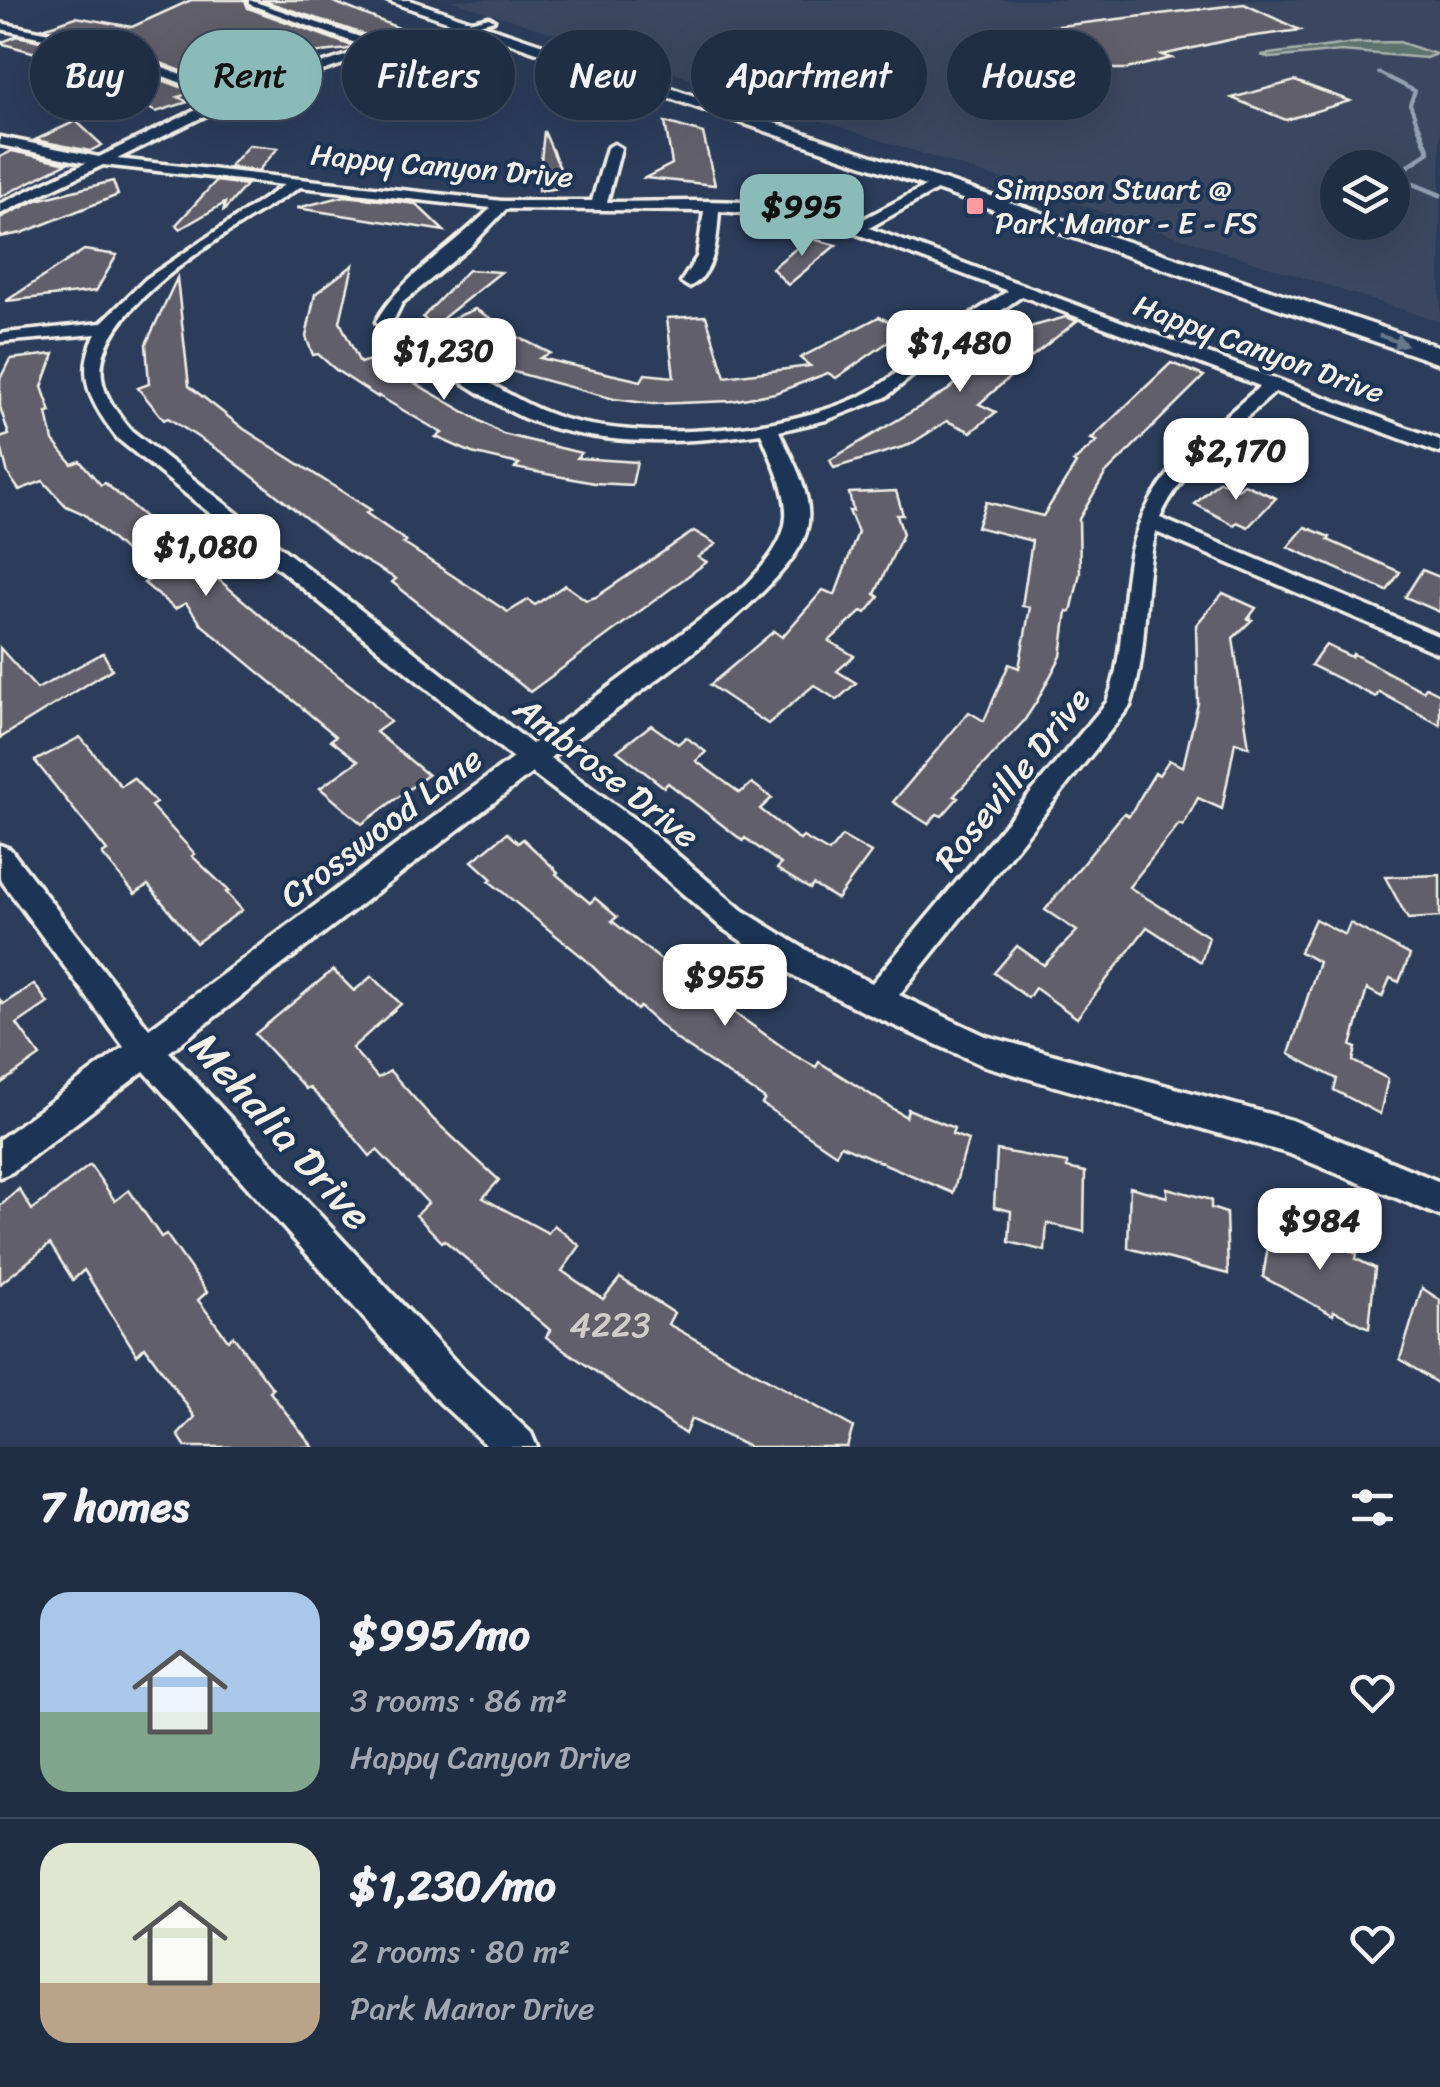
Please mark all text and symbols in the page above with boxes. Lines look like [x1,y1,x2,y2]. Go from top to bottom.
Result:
chip: Buy [30,30,159,120]
chip: Rent [179,30,322,120]
chip: Filters [342,30,515,120]
chip: New [535,30,671,120]
chip: Apartment [691,30,927,120]
chip: House [947,30,1111,120]
street label: Happy Canyon Drive [308,128,576,204]
map controls [1320,150,1410,240]
button: layers [1320,150,1410,240]
place label: Simpson Stuart @ Park Manor - E - FS [995,162,1258,250]
pin: $995 [743,174,861,259]
text: $995 [762,178,842,235]
marker: Simpson Stuart @ Park Manor - E - FS [964,195,986,217]
street label: Happy Canyon Drive [1126,279,1392,419]
pin: $1,480 [879,310,1041,395]
text: $1,480 [908,314,1012,371]
pin: $1,230 [363,318,525,403]
text: $1,230 [394,322,494,379]
one-way arrow [1379,333,1409,348]
pin: $2,170 [1155,418,1317,503]
text: $2,170 [1186,422,1286,479]
pin: $1,080 [125,514,287,599]
text: $1,080 [154,518,258,575]
street label: Roseville Drive [917,672,1107,886]
street label: Ambrose Drive [499,678,714,865]
street label: Crosswood Lane [266,729,496,925]
pin: $955 [666,944,784,1029]
text: $955 [685,948,765,1005]
street label: Mehalia Drive [170,1014,392,1248]
pin: $984 [1261,1188,1379,1273]
text: $984 [1280,1192,1360,1249]
house number: 4223 [569,1294,651,1356]
text: 7 homes [40,1470,189,1544]
icon: filters [1345,1480,1400,1535]
text: $995/mo [350,1598,530,1672]
icon: home [120,1632,240,1752]
icon: heart [1345,1665,1400,1720]
text: 3 rooms · 86 m² [350,1672,567,1729]
text: Happy Canyon Drive [350,1729,631,1786]
text: $1,230/mo [350,1849,556,1923]
icon: home [120,1883,240,2003]
icon: heart [1345,1916,1400,1971]
text: 2 rooms · 80 m² [350,1923,570,1980]
text: Park Manor Drive [350,1980,594,2037]

